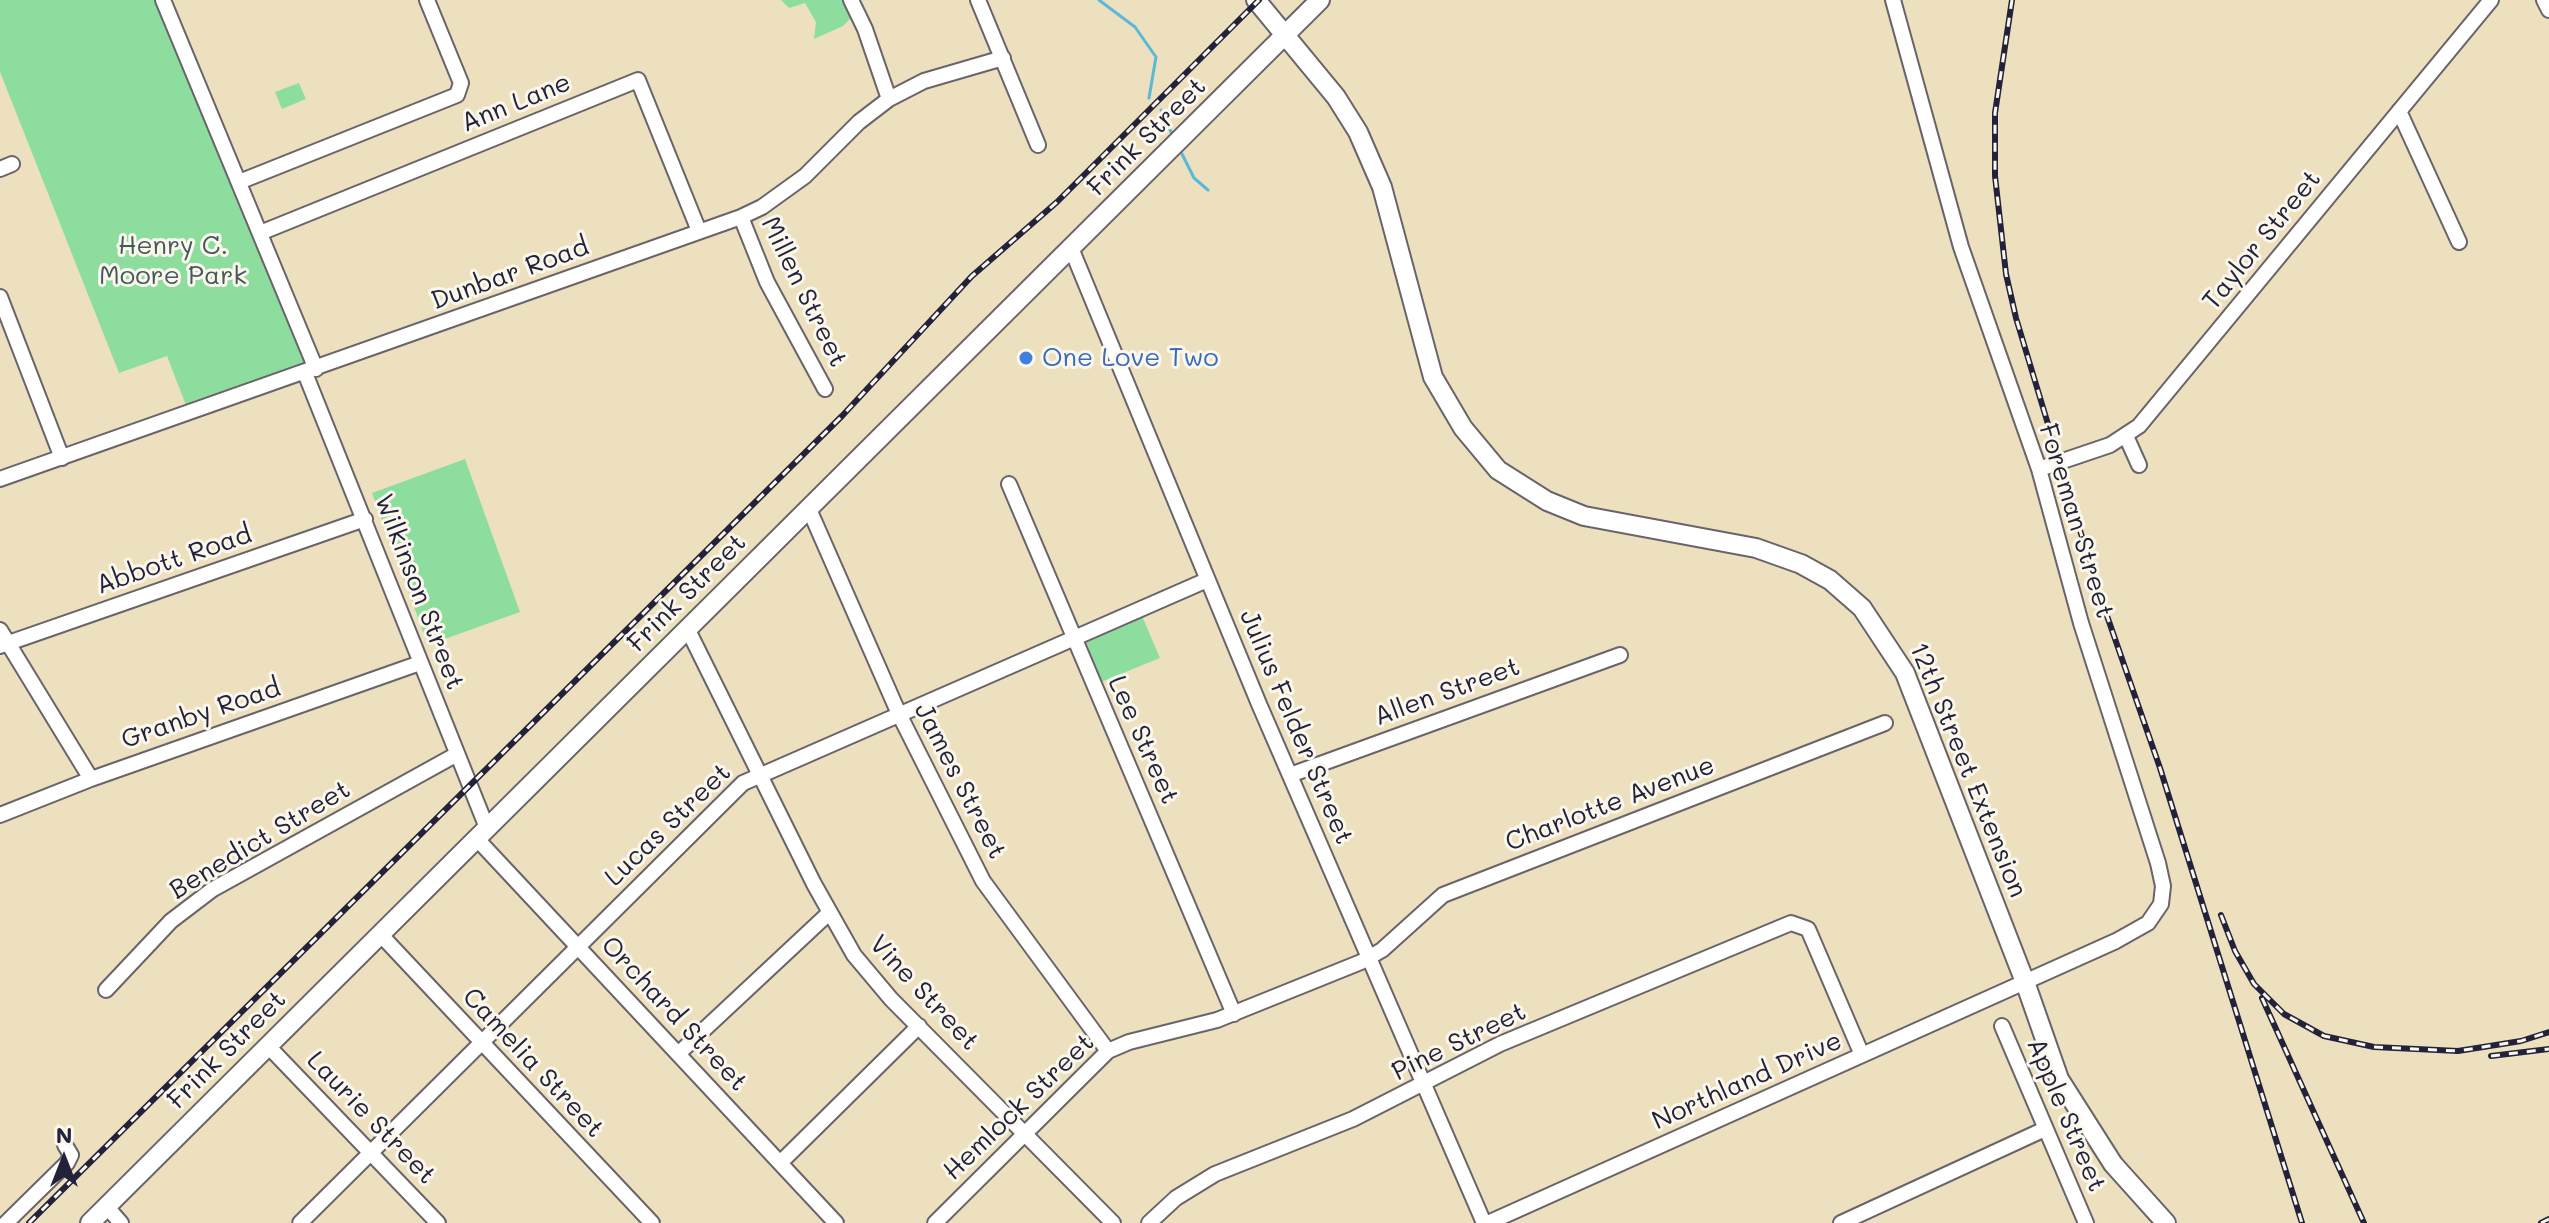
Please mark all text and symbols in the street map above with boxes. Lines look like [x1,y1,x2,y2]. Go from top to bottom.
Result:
street label: Ann Lane [457,67,575,139]
street label: Frink Street [1081,71,1213,203]
street label: Taylor Street [2196,164,2328,316]
street label: Millen Street [754,212,854,372]
park label: Henry C. Moore Park [99,230,247,292]
street label: Dunbar Road [427,231,593,317]
place label: One Love Two [1042,342,1219,374]
marker: One Love Two [1017,349,1035,367]
street label: Foreman Street [2032,420,2120,622]
street label: Wilkinson Street [367,490,471,694]
street label: Abbott Road [92,519,256,601]
street label: Frink Street [621,527,753,659]
street label: Julius Felder Street [1232,605,1360,849]
street label: 12th Street Extension [1903,638,2033,902]
street label: Allen Street [1370,651,1524,733]
street label: Lee Street [1101,671,1185,809]
street label: Granby Road [117,672,285,756]
street label: James Street [907,698,1013,864]
street label: Charlotte Avenue [1501,750,1719,858]
street label: Lucas Street [599,757,737,893]
street label: Benedict Street [164,774,356,906]
street label: Vine Street [863,929,985,1057]
street label: Orchard Street [594,930,754,1098]
street label: Camelia Street [456,982,610,1144]
street label: Frink Street [161,984,293,1116]
street label: Pine Street [1387,996,1531,1088]
street label: Northland Drive [1647,1025,1847,1137]
street label: Hemlock Street [937,1027,1101,1187]
street label: Apple Street [2020,1034,2112,1196]
street label: Laurie Street [300,1045,442,1191]
north arrow [24,1119,104,1199]
text: N [56,1120,72,1149]

